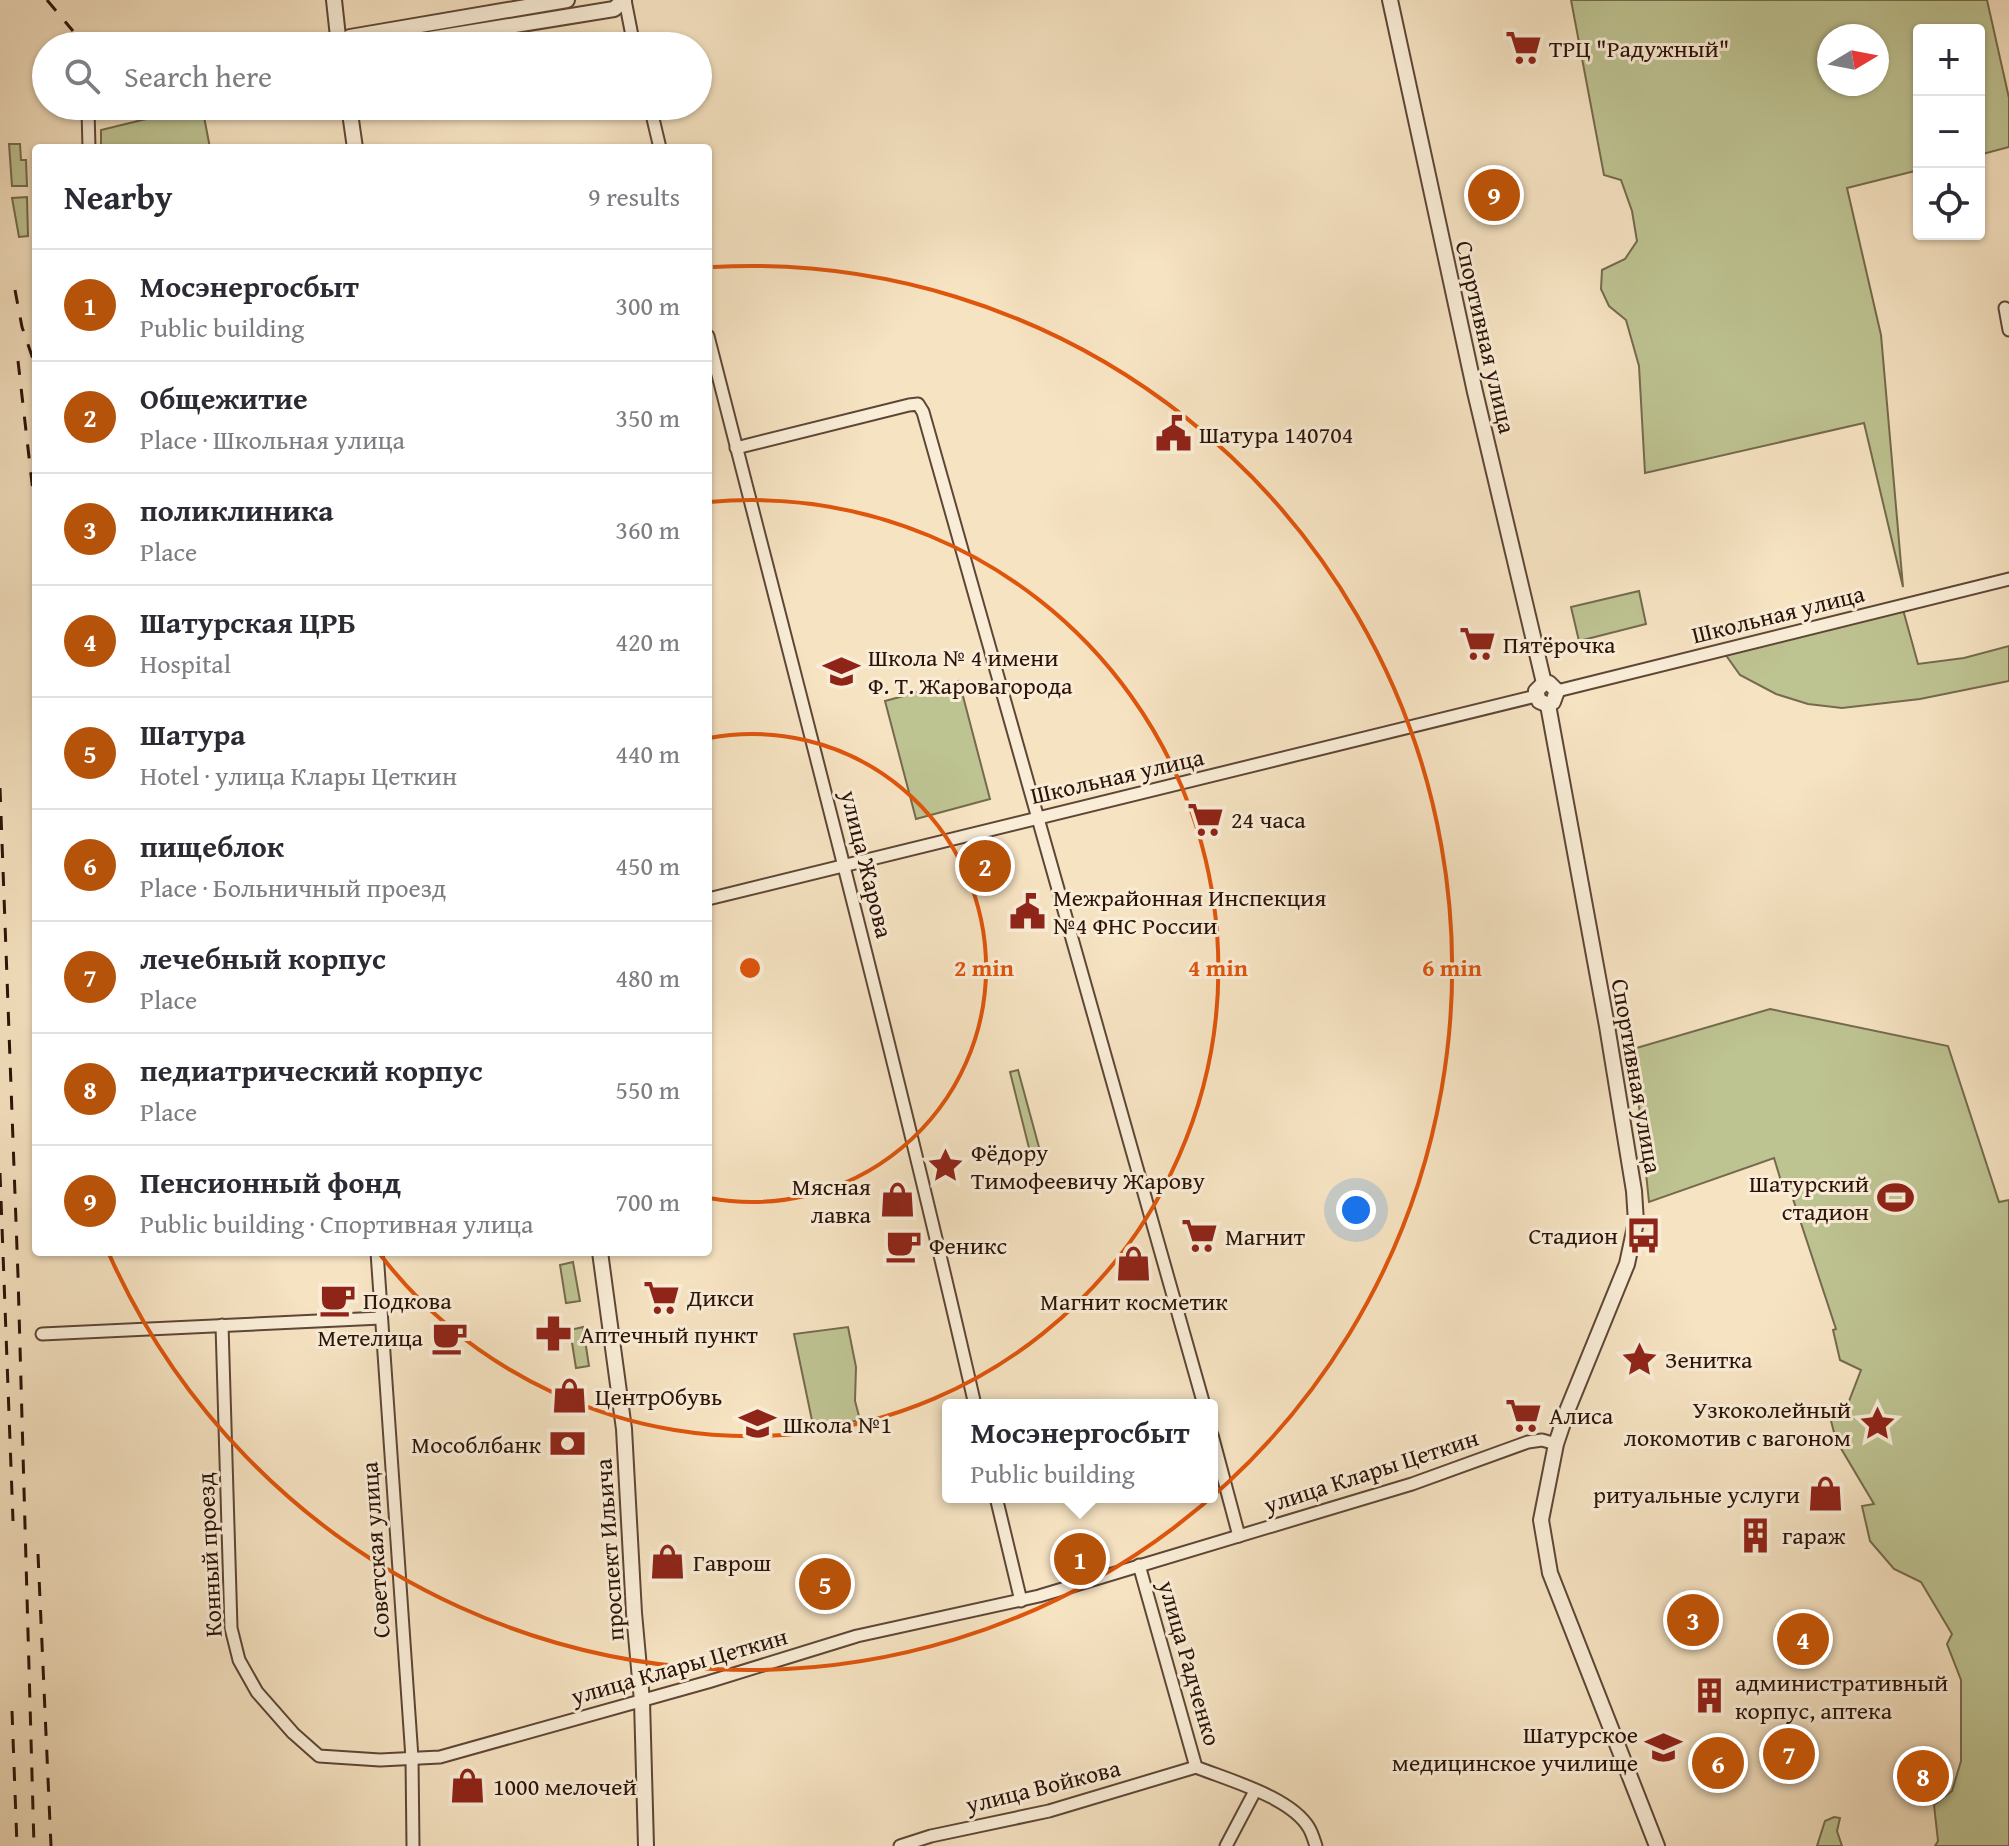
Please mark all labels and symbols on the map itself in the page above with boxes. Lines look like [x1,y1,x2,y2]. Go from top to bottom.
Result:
north arrow [1817,24,1889,96]
supermarket icon: ТРЦ "Радужный" [1504,29,1542,67]
place label: ТРЦ "Радужный" [1549,31,1729,66]
pin: 9 [1468,165,1520,225]
street label: Спортивная улица [1447,237,1525,437]
public building icon: Шатура 140704 [1154,415,1192,453]
place label: Шатура 140704 [1199,417,1353,452]
street label: Школьная улица [1688,575,1869,652]
supermarket icon: Пятёрочка [1458,625,1496,663]
place label: Пятёрочка [1503,627,1616,662]
place label: Школа № 4 имени Ф. Т. Жаровагорода [868,640,1073,703]
school or university icon: Школа № 4 имени Ф. Т. Жаровагорода [823,652,861,690]
street label: Школьная улица [1027,739,1208,813]
street label: улица Жарова [831,785,902,942]
supermarket icon: 24 часа [1186,800,1224,838]
place label: 24 часа [1231,802,1306,837]
pin: 2 [959,836,1011,896]
place label: Межрайонная Инспекция №4 ФНС России [1053,880,1326,943]
public building icon: Межрайонная Инспекция №4 ФНС России [1008,892,1046,930]
text: 2 min [954,950,1014,985]
text: 4 min [1188,950,1248,985]
text: 6 min [1422,950,1482,985]
centre of rings [736,954,764,982]
street label: Спортивная улица [1603,976,1671,1177]
place label: Фёдору Тимофеевичу Жарову [971,1135,1205,1198]
place icon: Фёдору Тимофеевичу Жарову [926,1147,964,1185]
place label: Шатурский стадион [1749,1166,1869,1229]
place label: Мясная лавка [792,1169,872,1232]
sports icon: Шатурский стадион [1876,1178,1914,1216]
shop icon: Мясная лавка [878,1181,916,1219]
your location [1336,1190,1376,1230]
bus stop icon: Стадион [1625,1216,1663,1254]
supermarket icon: Магнит [1180,1217,1218,1255]
place label: Стадион [1528,1218,1618,1253]
place label: Магнит [1225,1219,1306,1254]
cafe icon: Феникс [884,1226,922,1264]
place label: Феникс [929,1228,1008,1263]
shop icon: Магнит косметик [1115,1245,1153,1283]
supermarket icon: Дикси [642,1278,680,1316]
place label: Дикси [686,1280,754,1315]
cafe icon: Подкова [318,1281,356,1319]
place label: Подкова [363,1283,452,1318]
place label: Магнит косметик [1040,1284,1228,1319]
pharmacy icon: Аптечный пункт [535,1315,573,1353]
place label: Аптечный пункт [580,1317,758,1352]
cafe icon: Метелица [430,1318,468,1356]
place label: Метелица [317,1320,424,1355]
place icon: Зенитка [1620,1340,1658,1378]
place label: Зенитка [1665,1342,1753,1377]
shop icon: ЦентрОбувь [550,1377,588,1415]
place label: ЦентрОбувь [595,1379,722,1414]
place label: Узкоколейный локомотив с вагоном [1624,1392,1851,1455]
supermarket icon: Алиса [1504,1396,1542,1434]
place label: Алиса [1549,1398,1614,1433]
place icon: Узкоколейный локомотив с вагоном [1858,1404,1896,1442]
school or university icon: Школа №1 [738,1405,776,1443]
place label: Школа №1 [783,1407,892,1442]
street label: улица Клары Цеткин [1258,1420,1483,1522]
bank icon: Мособлбанк [548,1425,586,1463]
place label: Мособлбанк [411,1427,541,1462]
street label: проспект Ильича [585,1457,633,1642]
street label: Советская улица [351,1460,399,1639]
street label: Конный проезд [187,1472,231,1638]
shop icon: ритуальные услуги [1807,1475,1845,1513]
place label: ритуальные услуги [1593,1477,1800,1512]
building icon: гараж [1737,1516,1775,1554]
place label: гараж [1782,1518,1846,1553]
pin: 1 [1054,1529,1106,1589]
shop icon: Гаврош [648,1543,686,1581]
place label: Гаврош [693,1545,771,1580]
pin: 5 [799,1554,851,1614]
street label: улица Радченко [1149,1575,1230,1750]
pin: 3 [1667,1590,1719,1650]
pin: 4 [1777,1609,1829,1669]
street label: улица Клары Цеткин [566,1618,791,1714]
place label: административный корпус, аптека [1735,1665,1948,1728]
building icon: административный корпус, аптека [1690,1677,1728,1715]
place label: Шатурское медицинское училище [1392,1717,1638,1780]
pin: 7 [1763,1724,1815,1784]
school or university icon: Шатурское медицинское училище [1645,1729,1683,1767]
pin: 6 [1692,1733,1744,1793]
pin: 8 [1897,1746,1949,1806]
street label: улица Войкова [961,1750,1125,1822]
shop icon: 1000 мелочей [448,1767,486,1805]
place label: 1000 мелочей [493,1769,637,1804]

